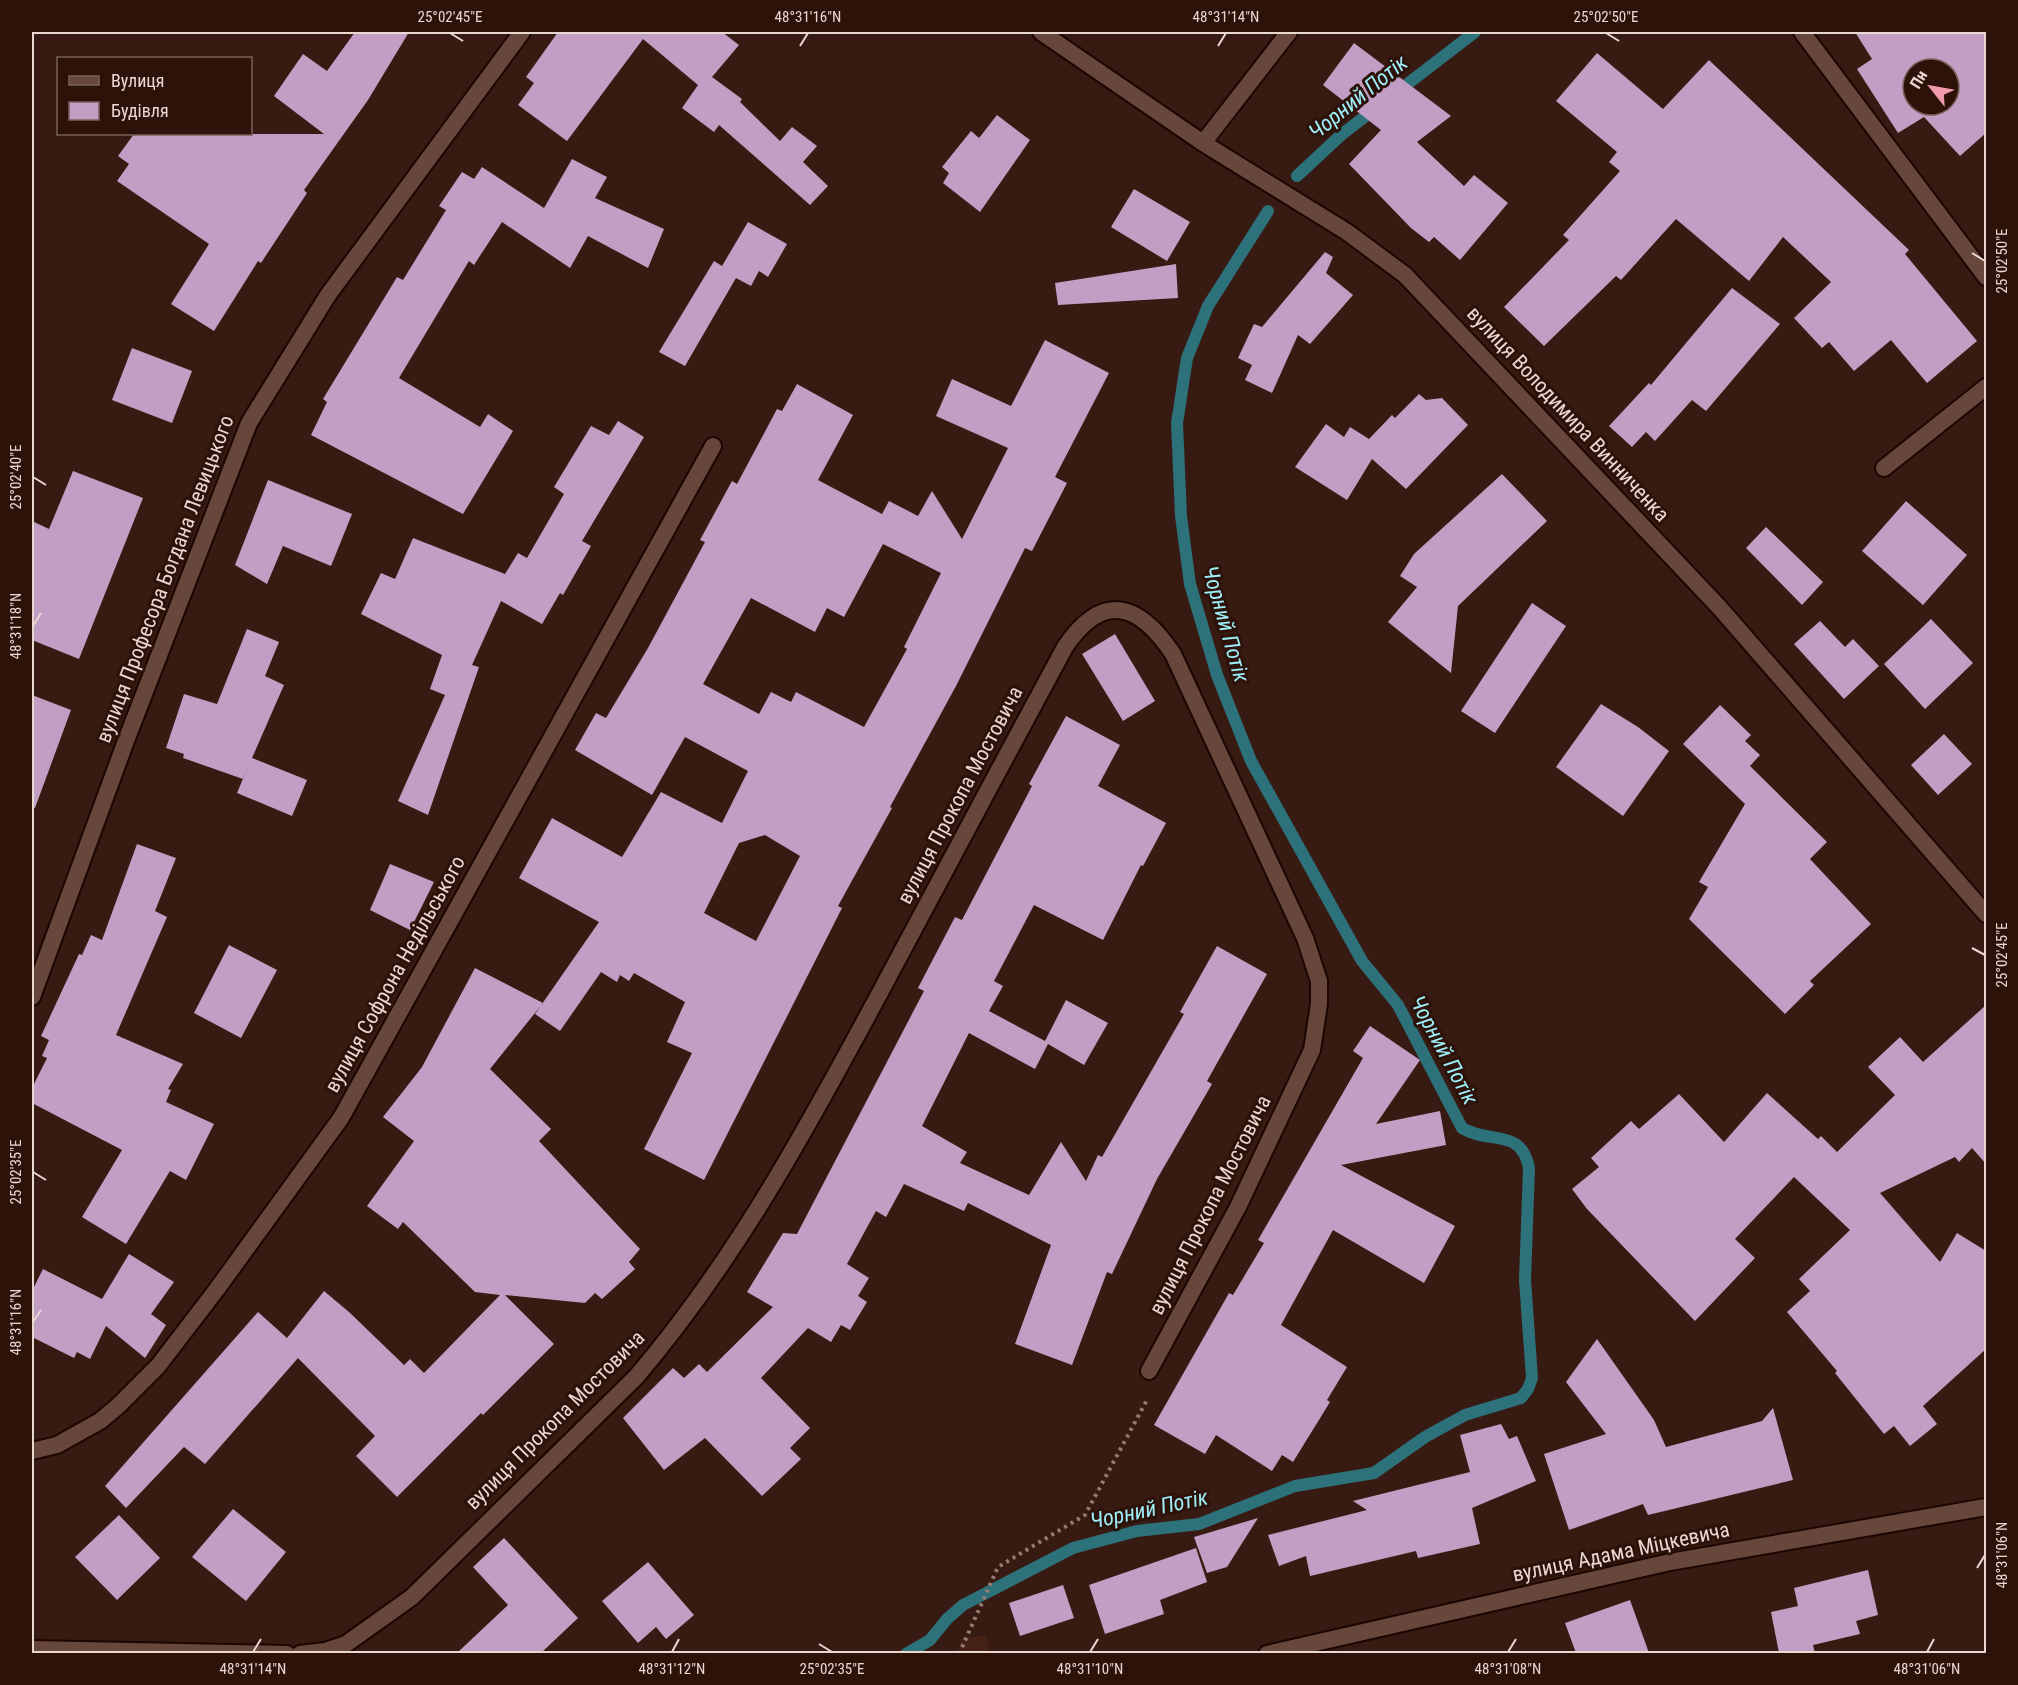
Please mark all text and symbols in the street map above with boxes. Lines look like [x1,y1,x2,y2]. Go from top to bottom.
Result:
text: 25°02'45"E [418,8,482,26]
text: 48°31'16"N [775,8,841,26]
text: 48°31'14"N [1193,8,1259,26]
text: 25°02'50"E [1574,8,1638,26]
water label: Чорний Потік [1304,49,1413,144]
legend [57,57,252,135]
north arrow [1901,57,1961,117]
text: Пн [1906,67,1931,92]
text: Вулиця [111,70,165,91]
text: Будівля [111,100,169,121]
text: 25°02'50"E [1993,229,2011,293]
street label: вулиця Володимира Винниченка [1462,302,1674,526]
street label: вулиця Професора Богдана Левицького [91,412,239,746]
text: 25°02'40"E [7,445,25,509]
water label: Чорний Потік [1197,563,1255,686]
text: 48°31'18"N [7,593,25,659]
street label: вулиця Прокопа Мостовича [892,682,1028,908]
street label: вулиця Софрона Недільського [320,852,470,1096]
text: 25°02'45"E [1993,923,2011,987]
water label: Чорний Потік [1405,991,1483,1109]
street label: вулиця Прокопа Мостовича [1144,1091,1276,1319]
text: 25°02'35"E [7,1140,25,1204]
text: 48°31'16"N [7,1289,25,1355]
street label: вулиця Прокопа Мостовича [461,1326,649,1514]
water label: Чорний Потік [1088,1484,1211,1534]
street label: вулиця Адама Міцкевича [1510,1517,1732,1587]
text: 48°31'06"N [1993,1522,2011,1588]
text: 48°31'14"N [220,1660,286,1678]
text: 48°31'12"N [639,1660,705,1678]
text: 25°02'35"E [800,1660,864,1678]
text: 48°31'10"N [1057,1660,1123,1678]
text: 48°31'08"N [1475,1660,1541,1678]
text: 48°31'06"N [1894,1660,1960,1678]

